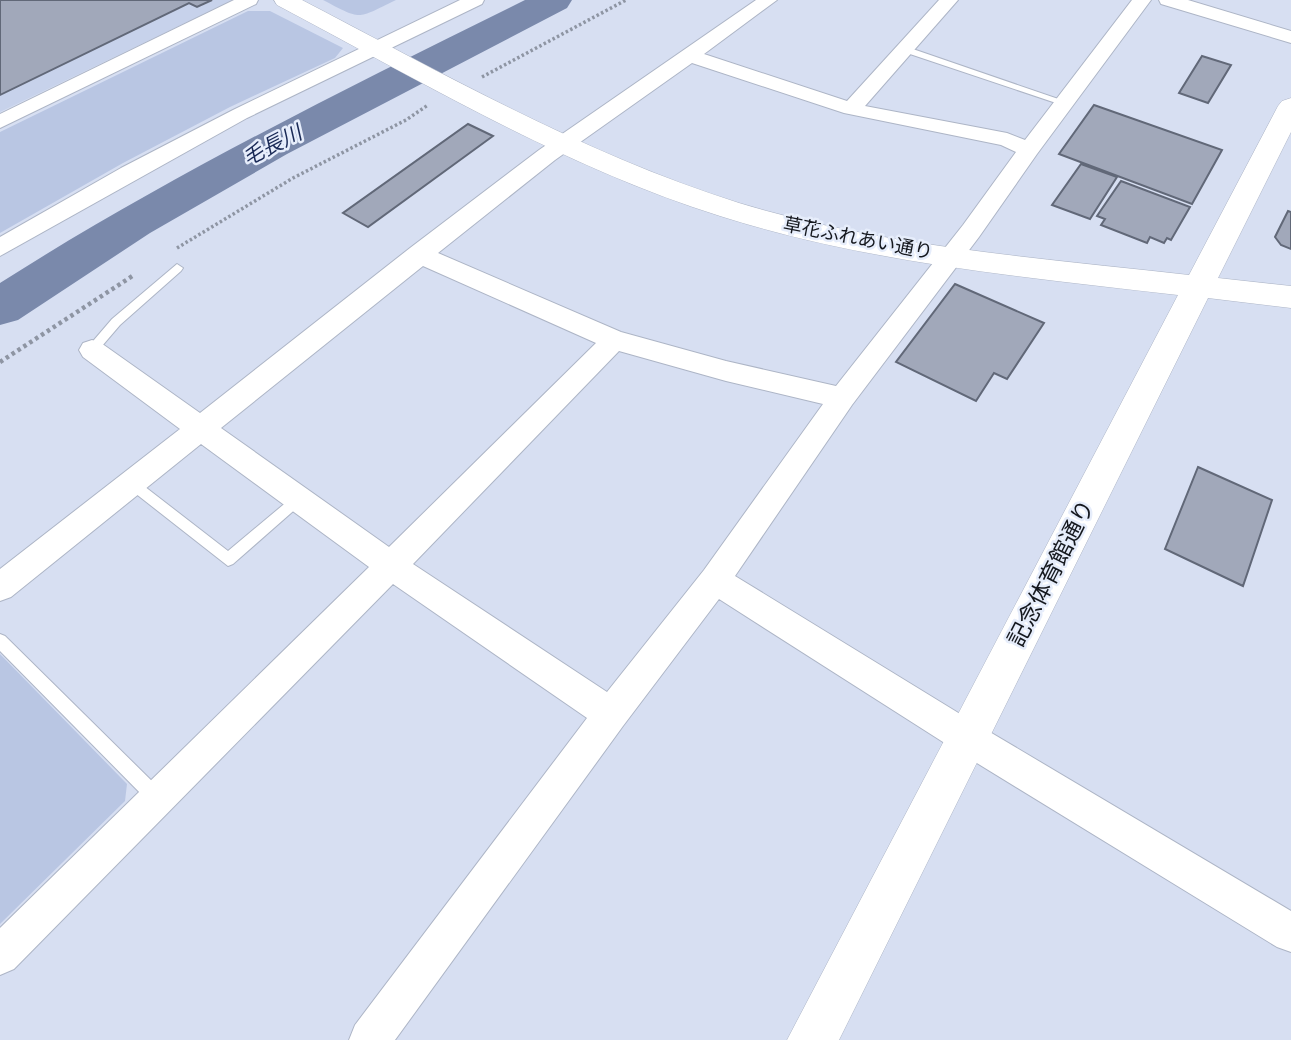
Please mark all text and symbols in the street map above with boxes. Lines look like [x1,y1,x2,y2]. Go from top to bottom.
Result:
water label: 毛長川 [238,118,308,171]
street label: 草花ふれあい通り [781,211,935,265]
street label: 記念体育館通り [1001,494,1101,652]

